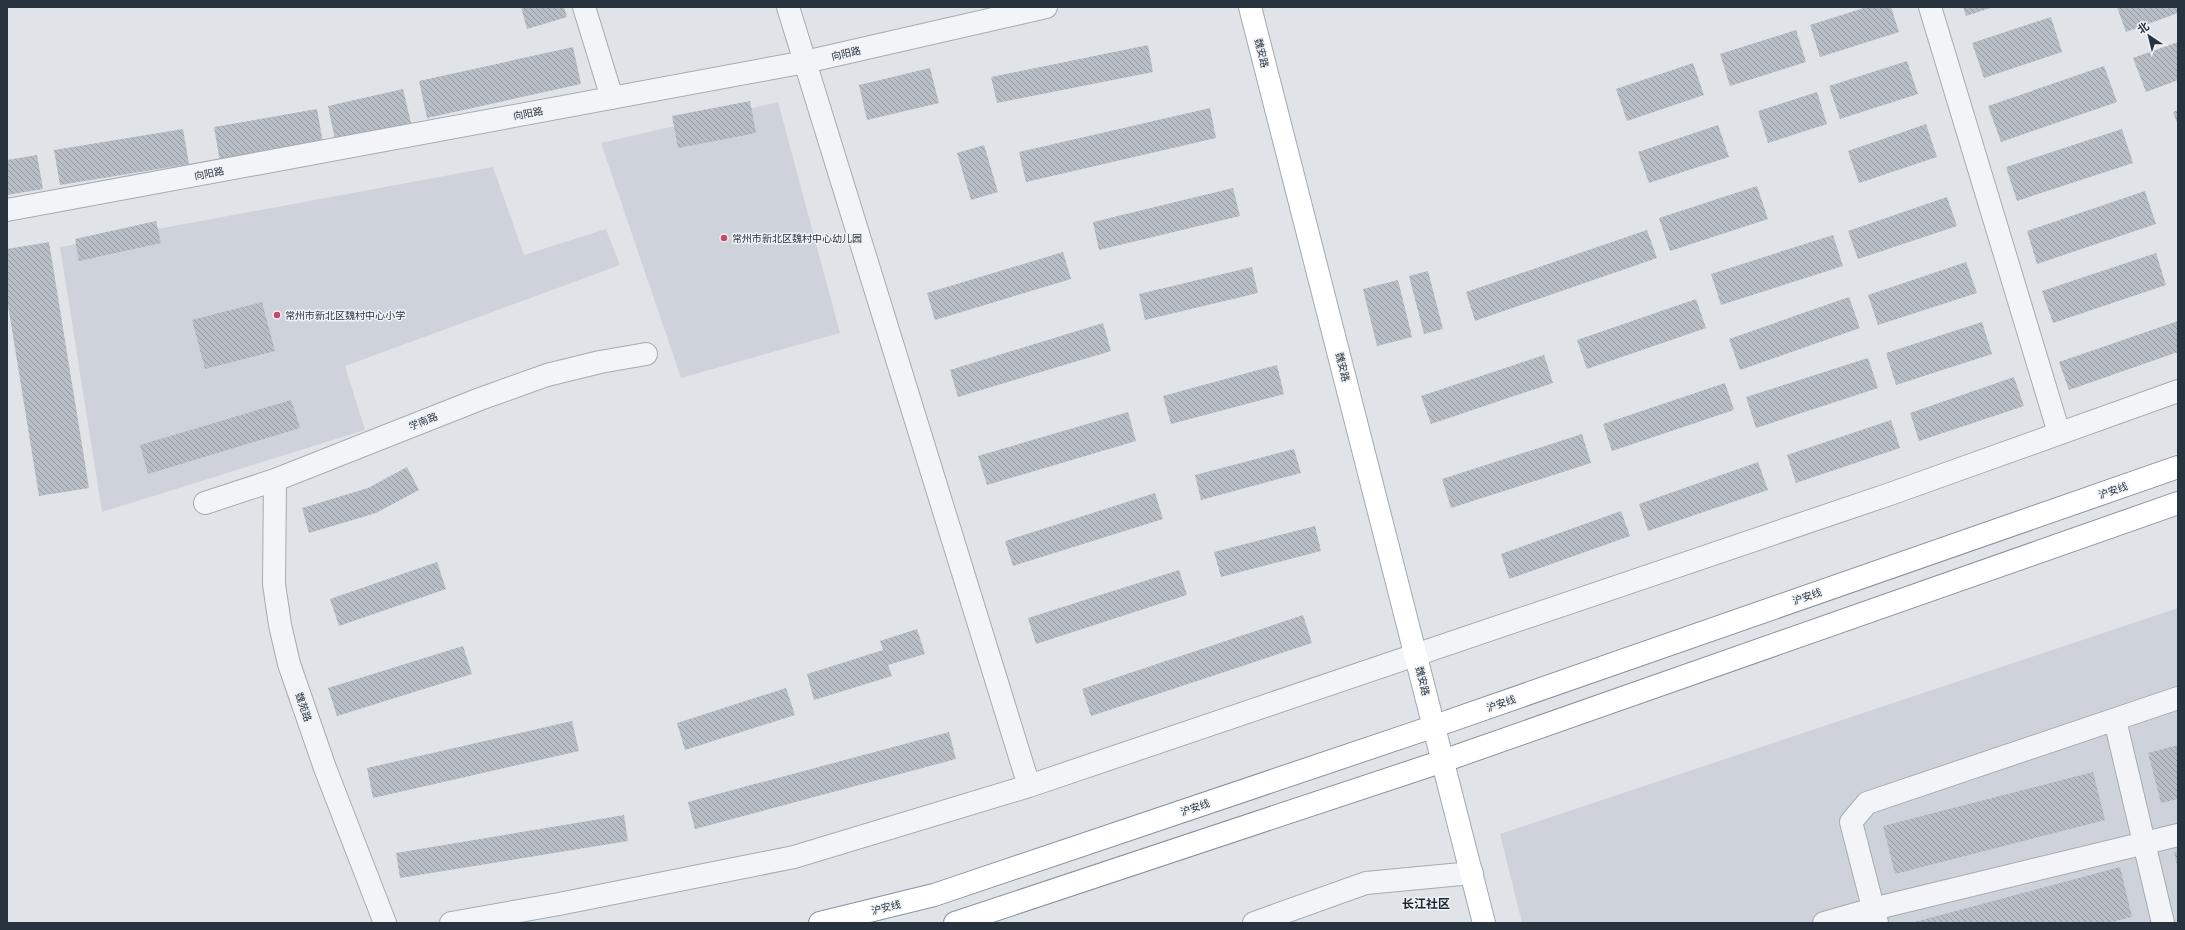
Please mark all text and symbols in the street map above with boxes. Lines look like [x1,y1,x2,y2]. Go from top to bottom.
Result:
north arrow [2129,16,2169,56]
text: 北 [2135,20,2152,37]
street label: 魏安路 [1253,37,1270,69]
street label: 向阳路 [830,45,862,62]
street label: 向阳路 [512,105,544,122]
street label: 向阳路 [193,165,225,182]
marker: 常州市新北区魏村中心幼儿园 [719,233,729,243]
place label: 常州市新北区魏村中心幼儿园 [732,233,862,244]
marker: 常州市新北区魏村中心小学 [272,310,282,320]
place label: 常州市新北区魏村中心小学 [285,310,405,321]
street label: 魏安路 [1334,351,1351,383]
street label: 学南路 [407,411,439,432]
street label: 沪安线 [2097,480,2129,501]
street label: 沪安线 [1791,586,1823,607]
street label: 魏安路 [1414,665,1431,697]
street label: 魏苑路 [293,691,314,723]
street label: 沪安线 [1485,693,1517,714]
street label: 沪安线 [1179,797,1211,818]
district label: 长江社区 [1402,897,1450,911]
street label: 沪安线 [870,899,902,916]

